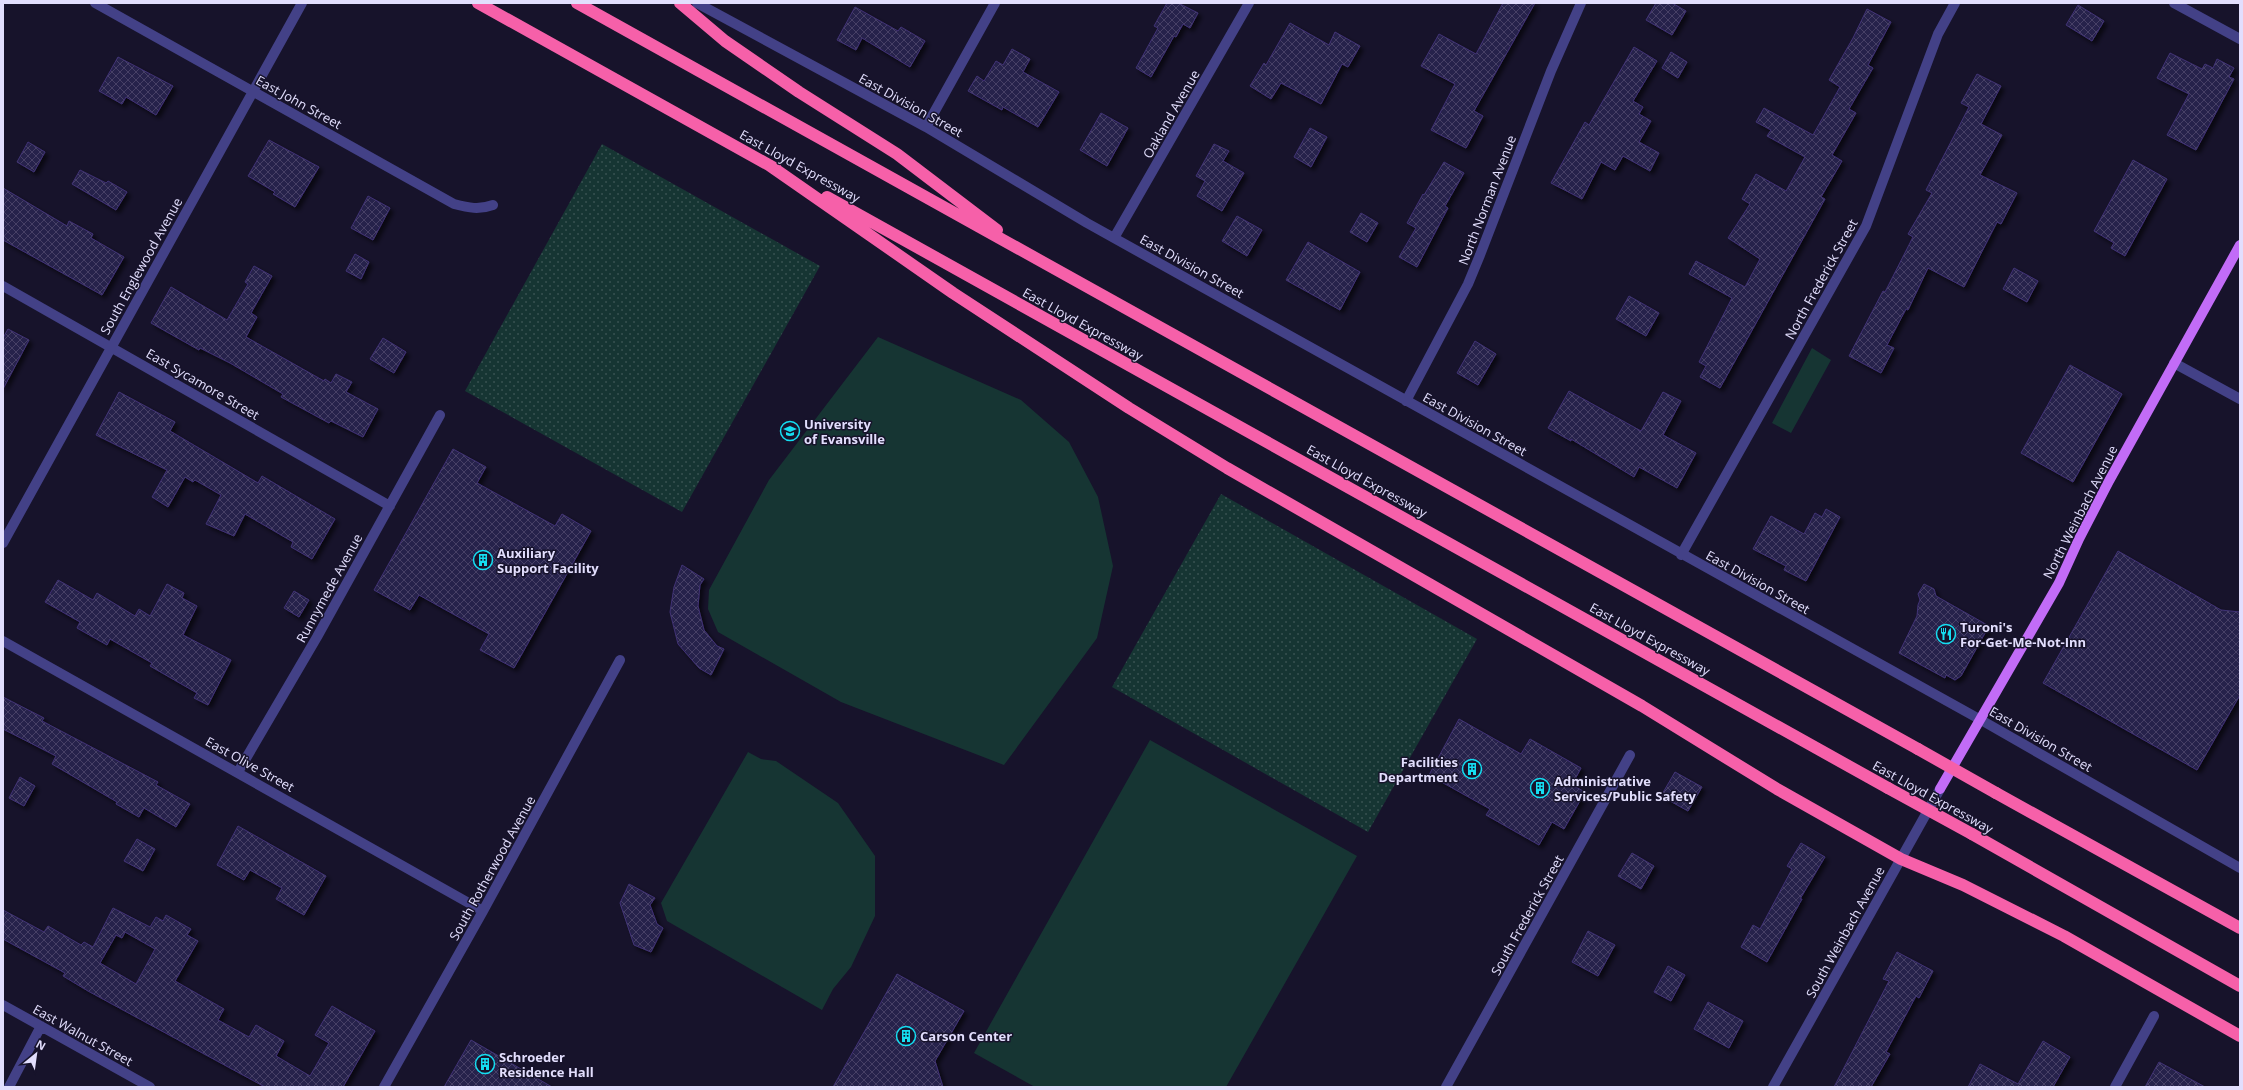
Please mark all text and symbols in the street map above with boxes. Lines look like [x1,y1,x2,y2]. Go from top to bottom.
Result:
street label: Oakland Avenue [1138,67,1204,161]
street label: East Division Street [856,69,966,141]
street label: East John Street [253,71,345,133]
street label: East Lloyd Expressway [737,125,864,207]
street label: North Norman Avenue [1454,132,1520,268]
street label: South Englewood Avenue [96,194,186,338]
street label: North Frederick Street [1780,215,1862,342]
street label: East Division Street [1137,230,1247,302]
street label: East Lloyd Expressway [1020,283,1147,365]
street label: East Sycamore Street [143,344,263,424]
street label: East Division Street [1420,388,1530,460]
place label: University of Evansville [804,415,885,448]
school or university icon: University of Evansville [779,420,801,442]
street label: East Lloyd Expressway [1304,440,1431,522]
street label: North Weinbach Avenue [2039,442,2121,582]
street label: Runnymede Avenue [292,530,366,646]
place label: Auxiliary Support Facility [497,544,599,577]
street label: East Division Street [1703,546,1813,618]
building icon: Auxiliary Support Facility [472,549,494,571]
street label: East Lloyd Expressway [1587,598,1714,680]
place label: Turoni's For-Get-Me-Not-Inn [1960,618,2086,651]
restaurant icon: Turoni's For-Get-Me-Not-Inn [1935,623,1957,645]
street label: East Division Street [1986,702,2096,776]
street label: East Olive Street [202,732,298,796]
place label: Facilities Department [1378,753,1458,786]
street label: East Lloyd Expressway [1870,756,1997,838]
building icon: Facilities Department [1461,758,1483,780]
place label: Administrative Services/Public Safety [1554,772,1697,805]
building icon: Administrative Services/Public Safety [1529,777,1551,799]
street label: South Rotherwood Avenue [445,793,539,943]
street label: South Frederick Street [1486,851,1568,978]
street label: South Weinbach Avenue [1801,863,1889,1001]
street label: East Walnut Street [30,1000,136,1070]
building icon: Carson Center [895,1025,917,1047]
place label: Carson Center [920,1027,1012,1045]
north arrow [16,1034,56,1074]
text: N [34,1036,49,1054]
place label: Schroeder Residence Hall [499,1048,594,1081]
building icon: Schroeder Residence Hall [474,1053,496,1075]

